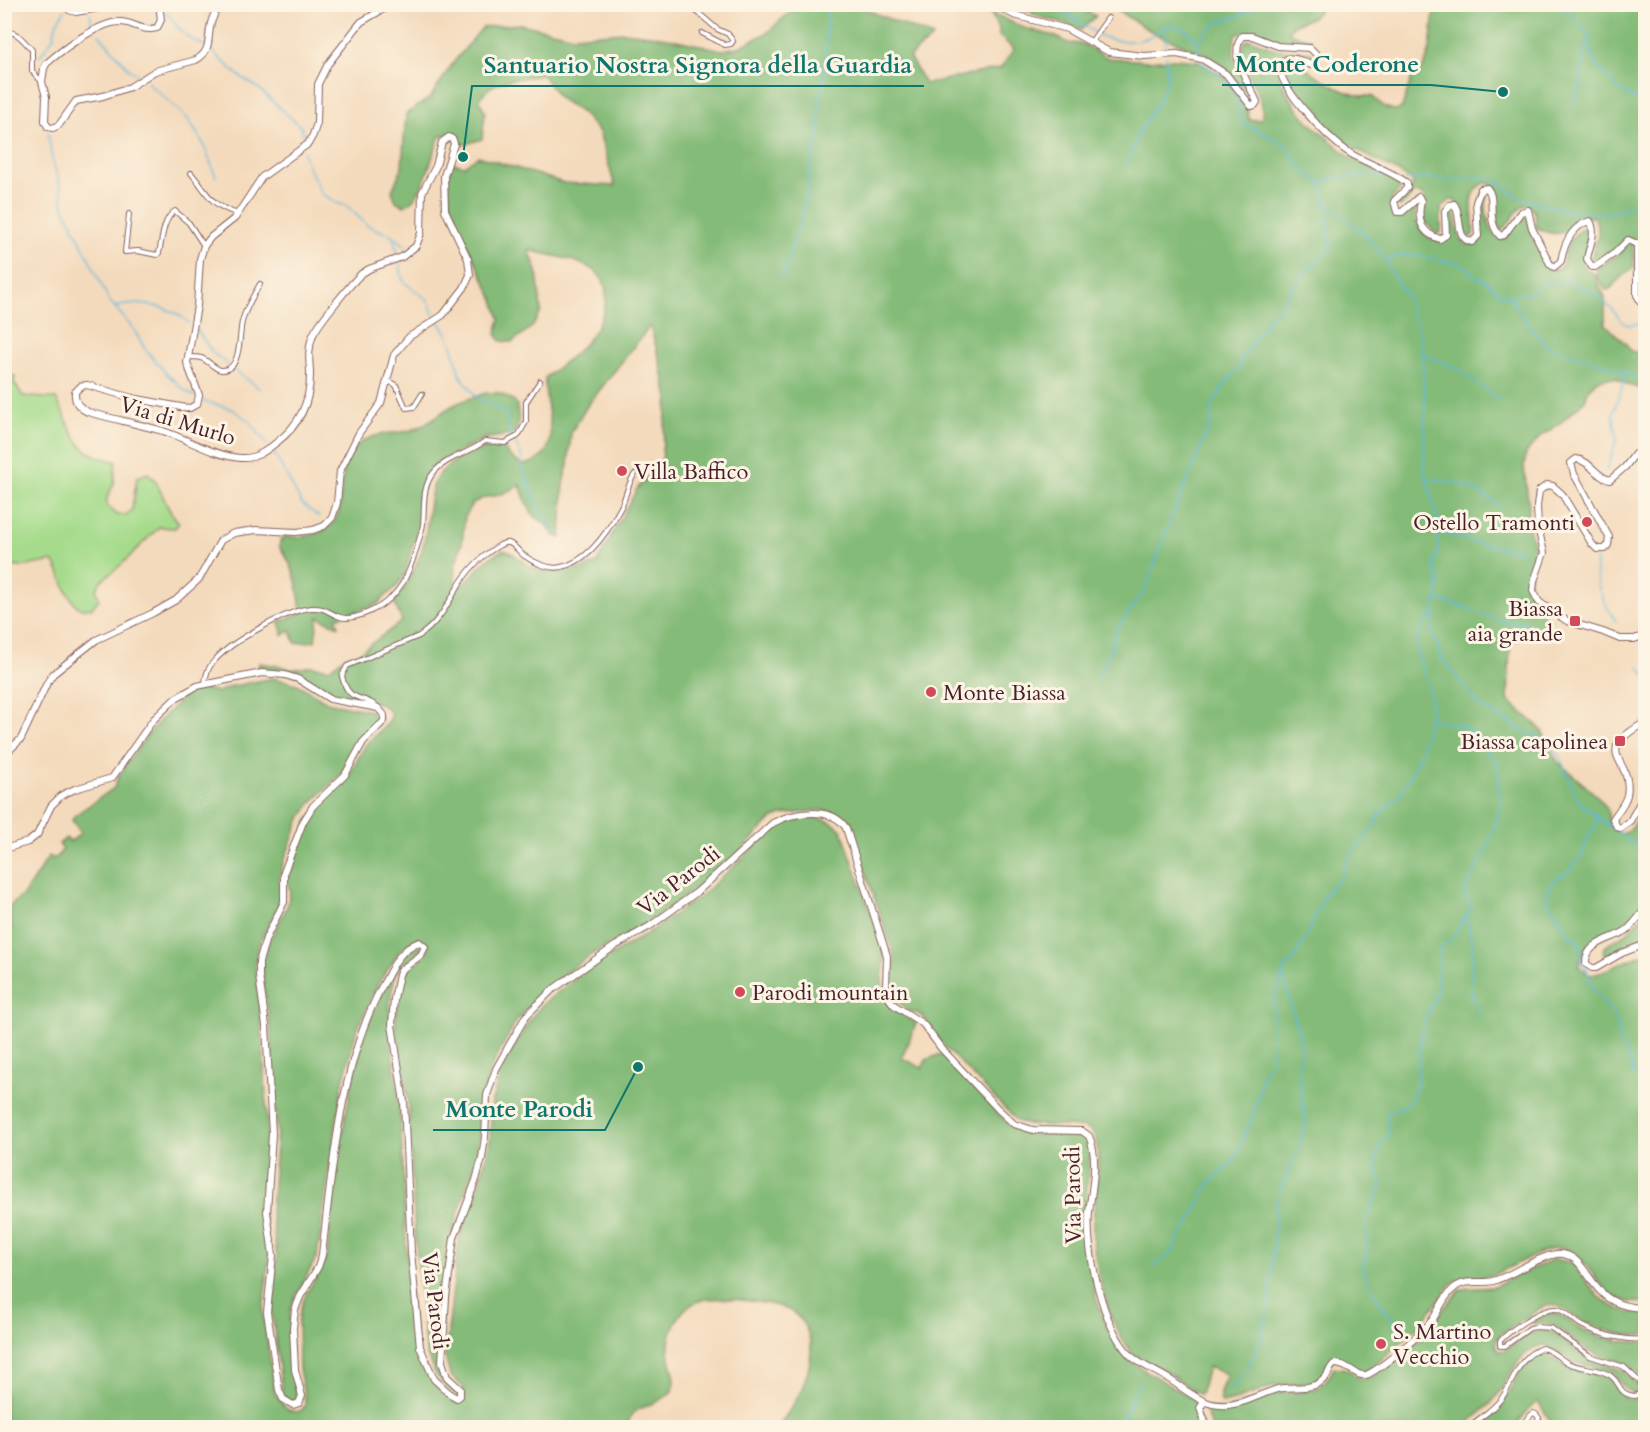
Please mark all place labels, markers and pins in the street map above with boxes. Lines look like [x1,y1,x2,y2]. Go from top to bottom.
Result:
callout: Monte Coderone [1222,43,1431,85]
callout: Santuario Nostra Signora della Guardia [472,44,924,86]
place label: Villa Baffico [634,457,748,487]
marker: Villa Baffico [615,464,629,478]
place label: Ostello Tramonti [1413,508,1575,538]
marker: Ostello Tramonti [1580,515,1594,529]
place label: Biassa aia grande [1468,594,1563,649]
marker: Biassa aia grande [1568,614,1582,628]
place label: Monte Biassa [943,678,1066,708]
marker: Monte Biassa [924,685,938,699]
place label: Biassa capolinea [1460,727,1608,757]
marker: Biassa capolinea [1613,734,1627,748]
place label: Parodi mountain [752,978,909,1008]
marker: Parodi mountain [733,985,747,999]
callout: Monte Parodi [433,1088,605,1130]
place label: S. Martino Vecchio [1393,1317,1491,1372]
marker: S. Martino Vecchio [1374,1337,1388,1351]

